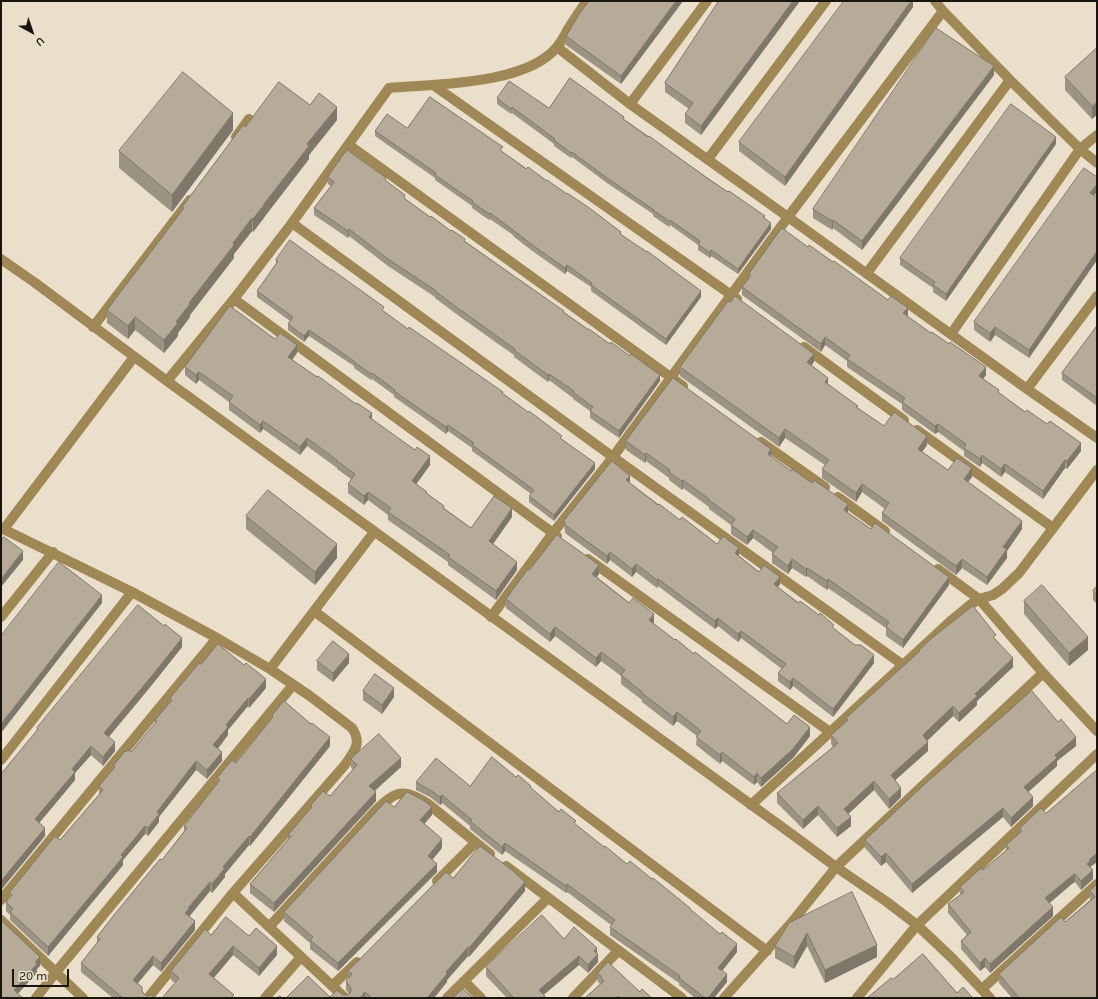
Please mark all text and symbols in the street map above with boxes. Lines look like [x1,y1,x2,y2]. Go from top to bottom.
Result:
north arrow [12,12,52,52]
text: U [33,34,47,49]
scale bar [14,961,71,987]
text: 20 m [19,969,47,983]

